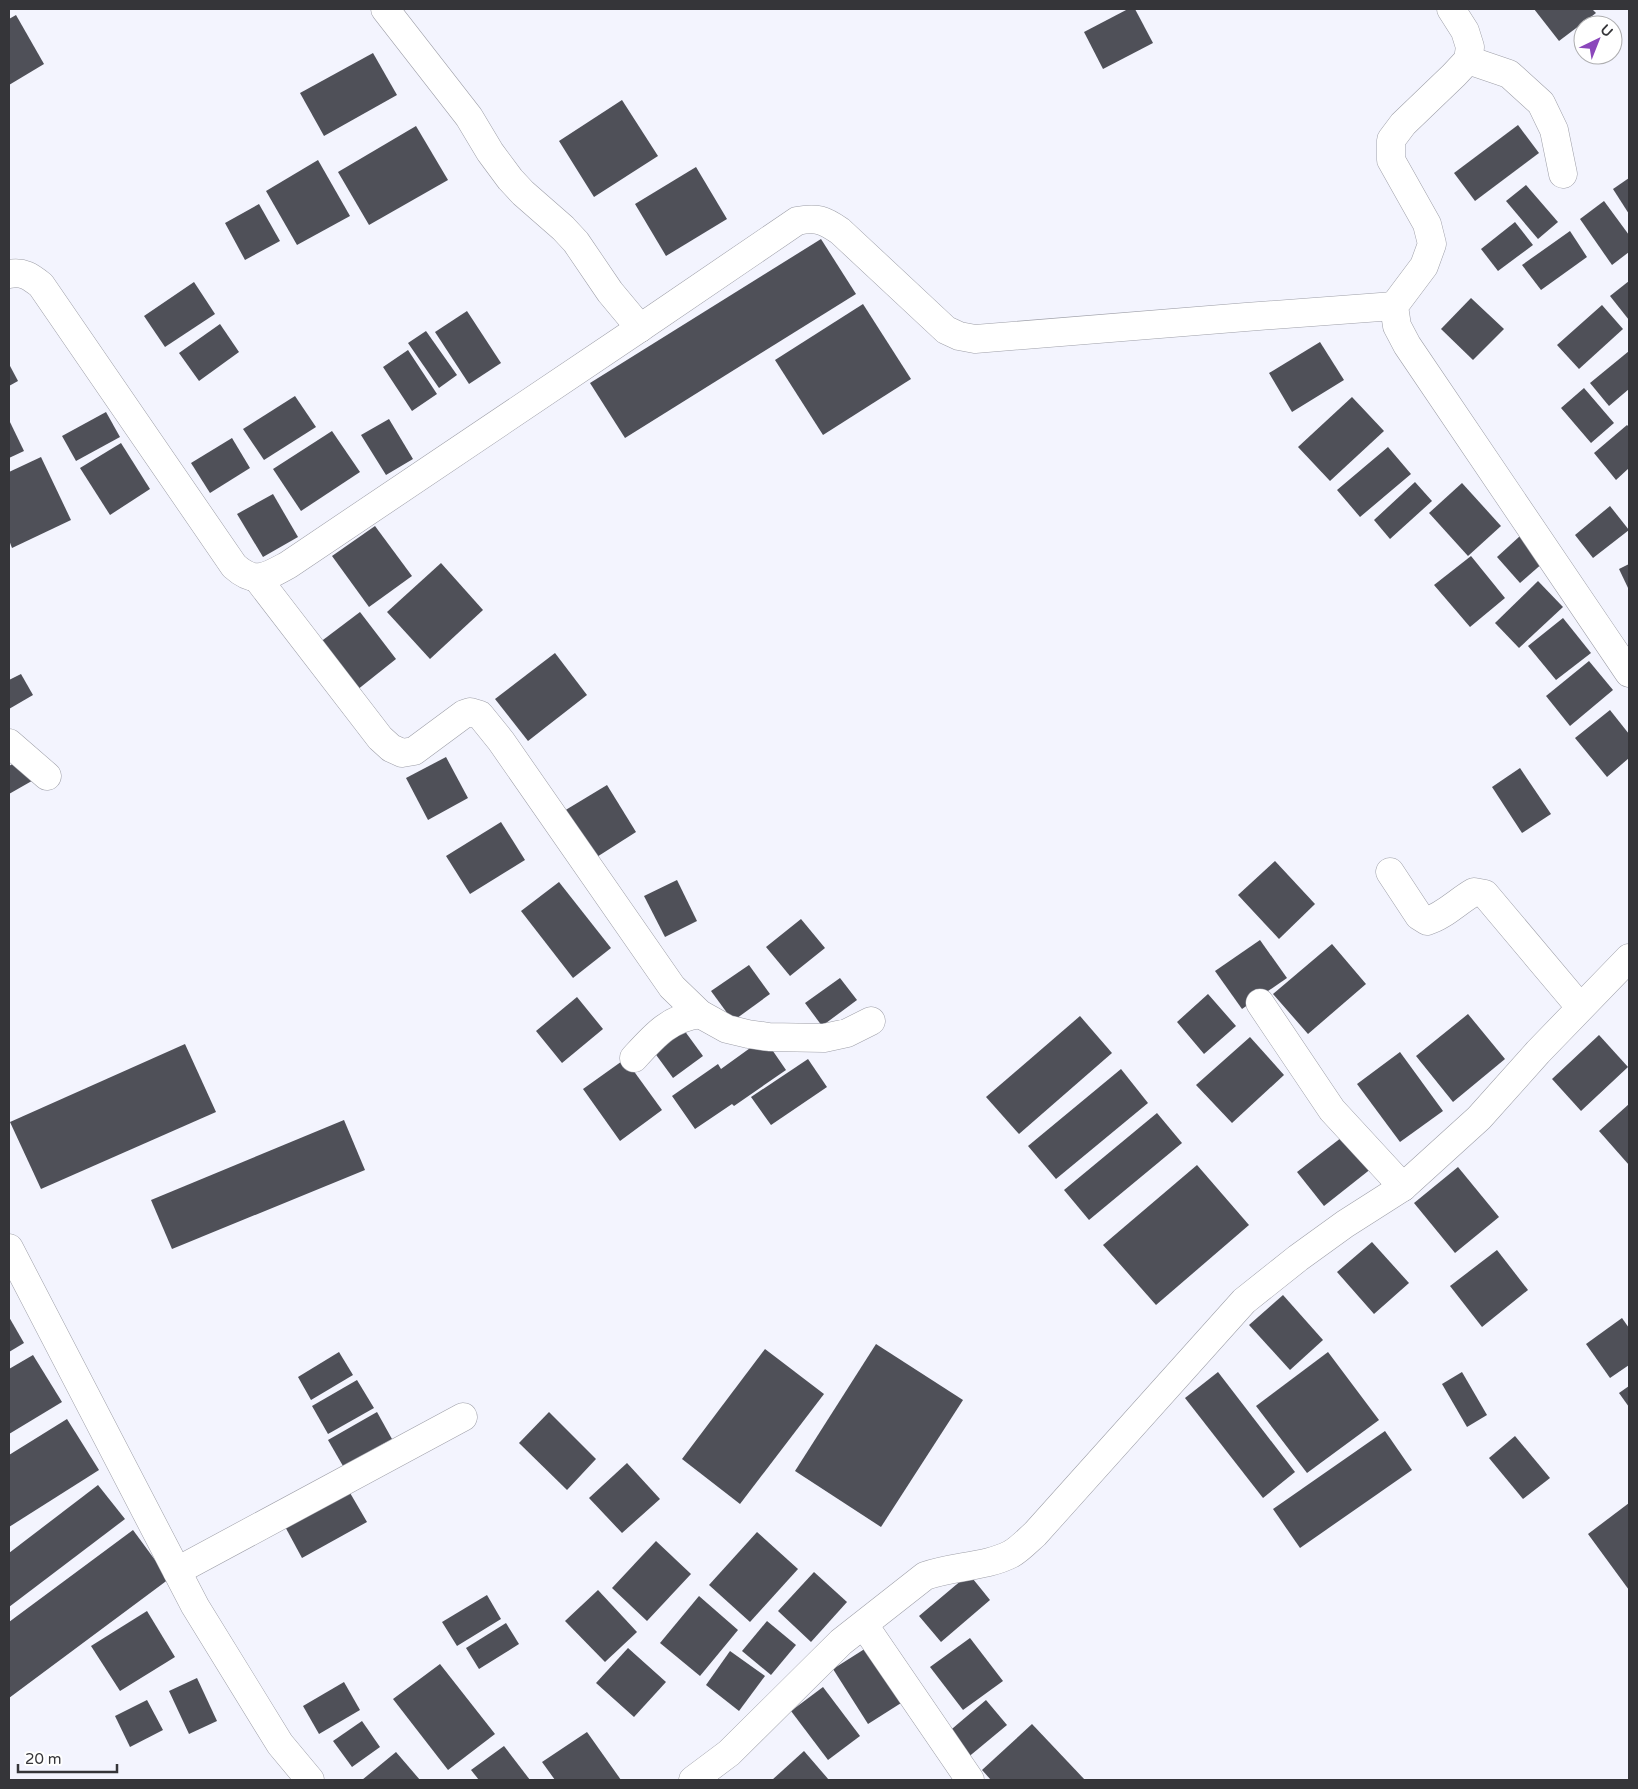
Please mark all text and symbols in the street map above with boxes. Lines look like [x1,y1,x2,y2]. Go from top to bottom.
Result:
north arrow [1573,15,1623,65]
text: U [1597,21,1616,41]
scale bar [18,1742,116,1774]
text: 20 m [25,1750,62,1768]

